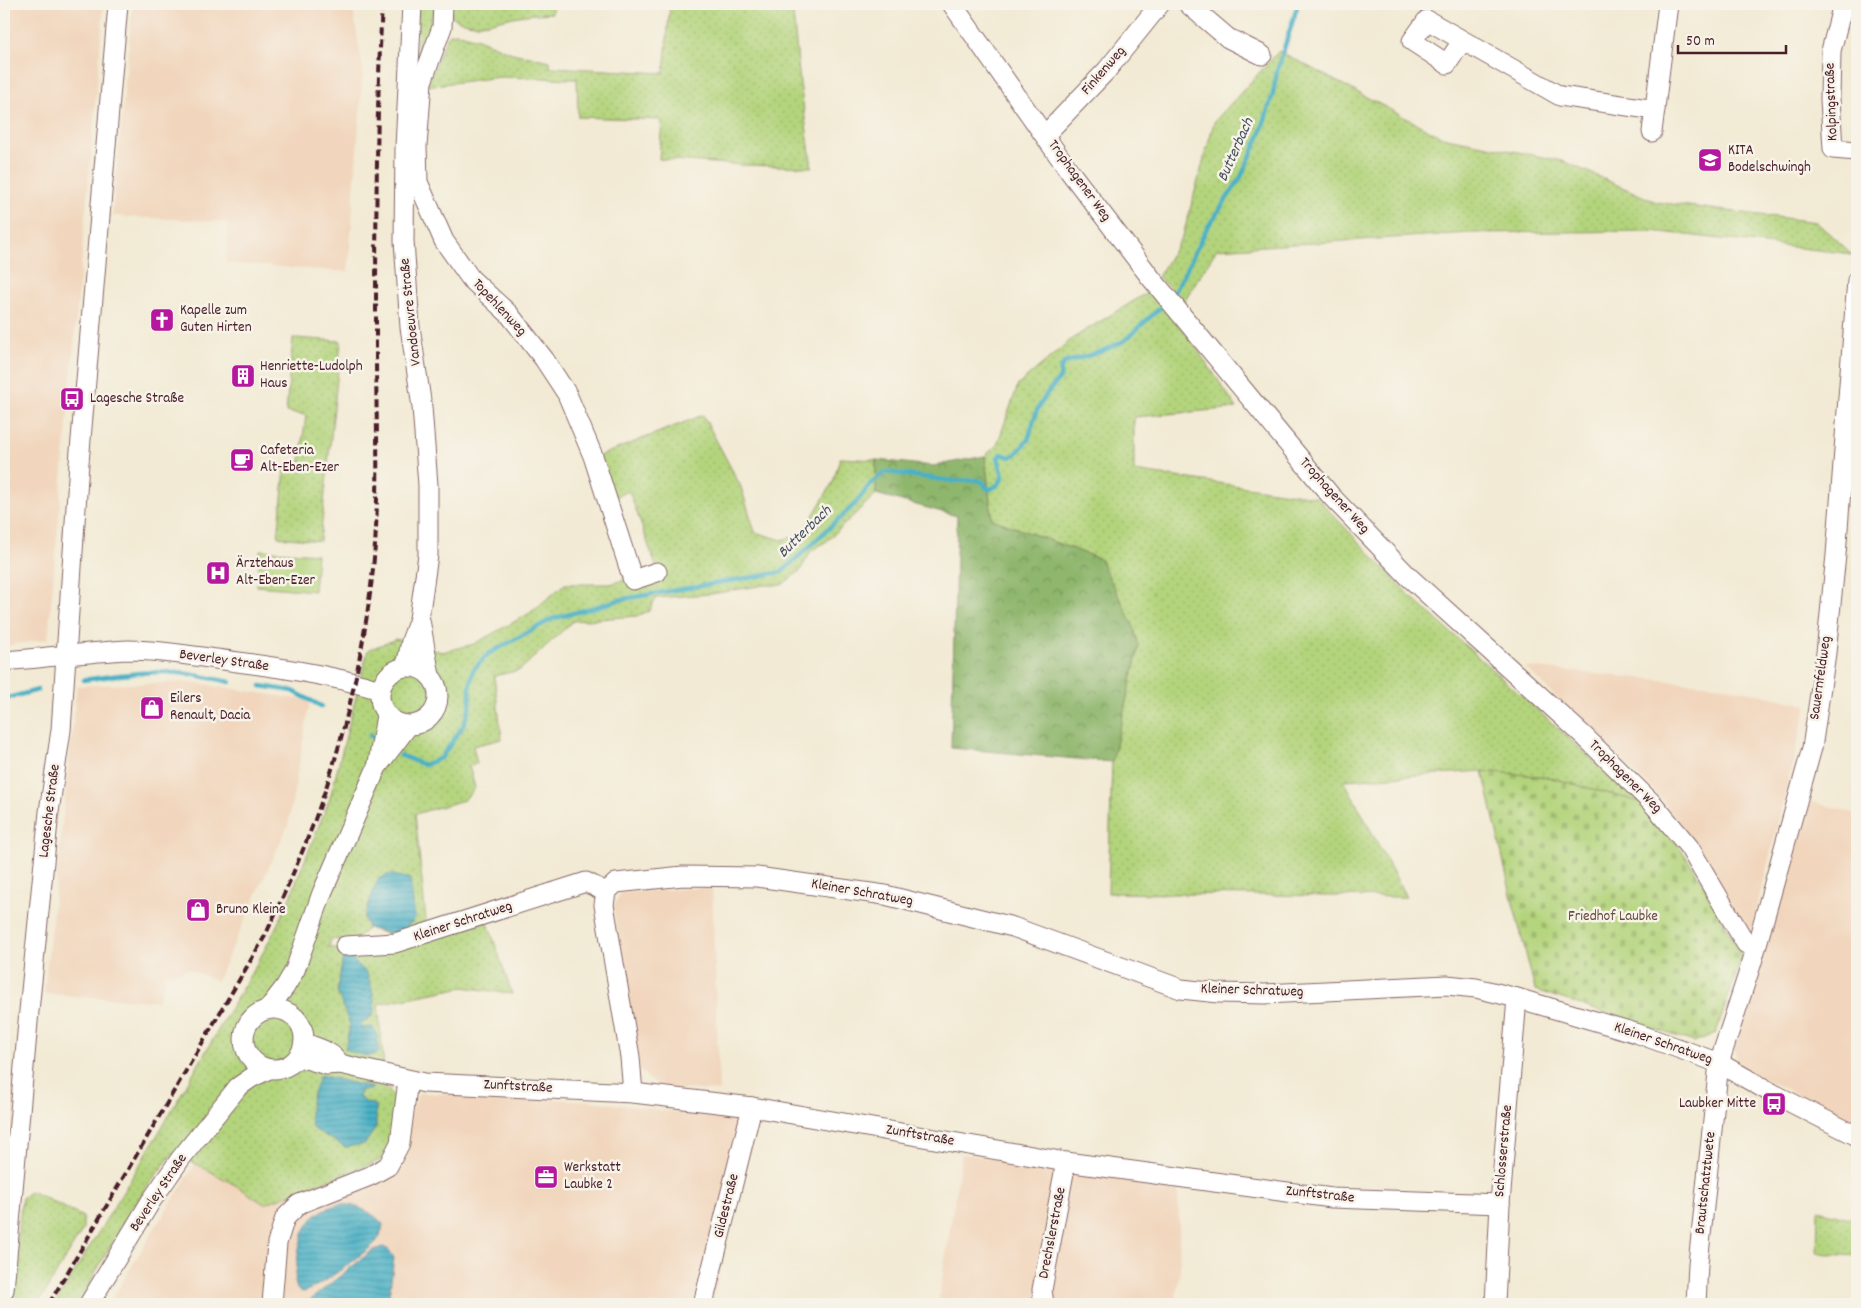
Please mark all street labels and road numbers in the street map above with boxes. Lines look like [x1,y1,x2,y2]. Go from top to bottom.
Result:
street label: Finkenweg [1076,42,1132,100]
street label: Kolpingstraße [1820,62,1844,142]
street label: Trophagener Weg [1042,135,1116,227]
street label: Vandoeuvre Straße [394,257,428,367]
street label: Topehlenweg [467,274,531,342]
street label: Trophagener Weg [1294,453,1374,539]
street label: Sauernfeldweg [1804,635,1838,721]
street label: Beverley Straße [178,644,271,678]
street label: Trophagener Weg [1583,735,1667,819]
street label: Lagesche Straße [33,763,67,859]
street label: Kleiner Schratweg [809,873,915,913]
street label: Kleiner Schratweg [411,896,515,948]
street label: Kleiner Schratweg [1200,978,1304,1004]
street label: Kleiner Schratweg [1611,1017,1715,1071]
street label: Zunftstraße [483,1074,553,1100]
street label: Schlosserstraße [1489,1103,1519,1198]
street label: Zunftstraße [884,1119,956,1153]
street label: Brautschatztwete [1690,1130,1722,1235]
street label: Beverley Straße [125,1149,194,1237]
street label: Gildestraße [708,1171,746,1241]
street label: Zunftstraße [1285,1180,1356,1210]
street label: Drechslerstraße [1033,1185,1073,1281]

